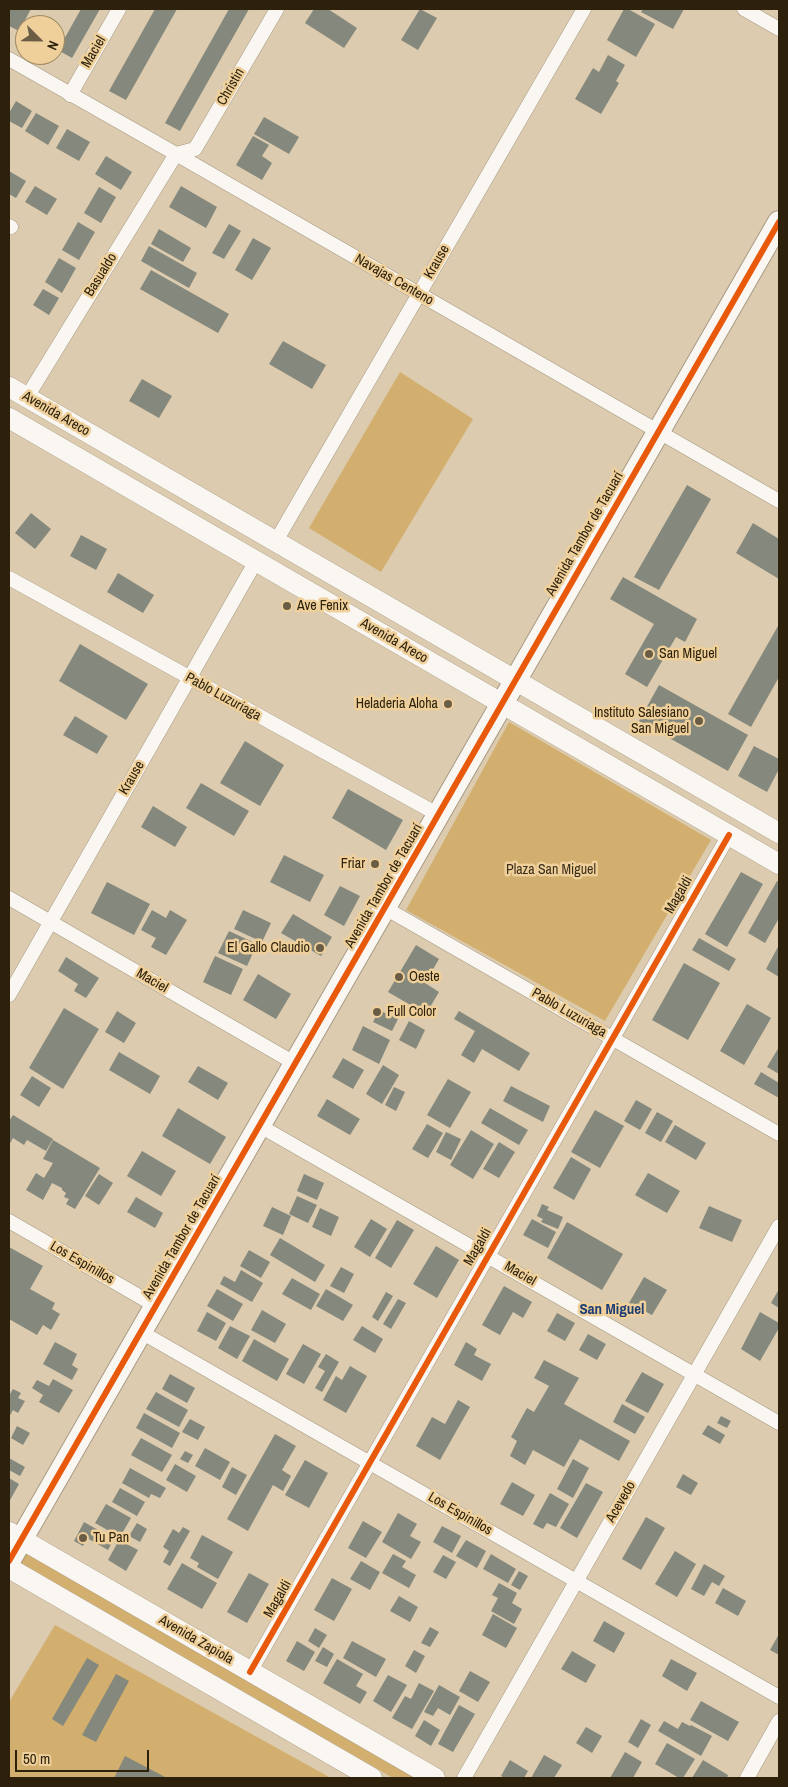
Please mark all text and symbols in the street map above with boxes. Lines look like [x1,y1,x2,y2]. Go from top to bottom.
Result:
north arrow [15,15,65,65]
street label: Maciel [78,33,110,71]
text: N [43,38,63,53]
street label: Christin [214,65,248,109]
street label: Krause [421,242,453,282]
street label: Basualdo [81,250,121,300]
street label: Navajas Centeno [352,251,436,309]
street label: Avenida Areco [19,388,93,440]
street label: Avenida Tambor de Tacuarí [543,469,627,599]
place label: Ave Fenix [297,598,348,614]
marker: Ave Fenix [281,600,293,612]
street label: Avenida Areco [357,615,431,667]
place label: San Miguel [659,646,717,662]
marker: San Miguel [643,648,655,660]
street label: Pablo Luzuriaga [182,669,264,725]
place label: Heladeria Aloha [356,696,438,712]
marker: Heladeria Aloha [442,698,454,710]
place label: Instituto Salesiano San Miguel [594,705,689,738]
marker: Instituto Salesiano San Miguel [693,715,705,727]
street label: Krause [116,758,148,798]
street label: Avenida Tambor de Tacuarí [342,821,426,951]
place label: Friar [341,856,365,872]
marker: Friar [369,858,381,870]
park label: Plaza San Miguel [506,862,596,878]
street label: Magaldi [662,873,696,917]
place label: El Gallo Claudio [227,940,310,956]
marker: El Gallo Claudio [314,942,326,954]
street label: Maciel [133,965,171,997]
place label: Oeste [409,969,440,985]
marker: Oeste [393,971,405,983]
street label: Pablo Luzuriaga [529,985,609,1041]
place label: Full Color [387,1004,436,1020]
marker: Full Color [371,1006,383,1018]
street label: Avenida Tambor de Tacuarí [140,1172,224,1302]
street label: Magaldi [461,1225,495,1269]
street label: Los Espinillos [47,1238,117,1288]
street label: Maciel [501,1258,539,1290]
district label: San Miguel [580,1301,644,1319]
street label: Acevedo [603,1478,639,1526]
street label: Los Espinillos [425,1489,495,1539]
place label: Tu Pan [93,1530,129,1546]
marker: Tu Pan [77,1532,89,1544]
street label: Magaldi [261,1577,295,1621]
street label: Avenida Zapiola [156,1612,236,1668]
scale bar [18,1740,151,1772]
text: 50 m [23,1748,50,1769]

